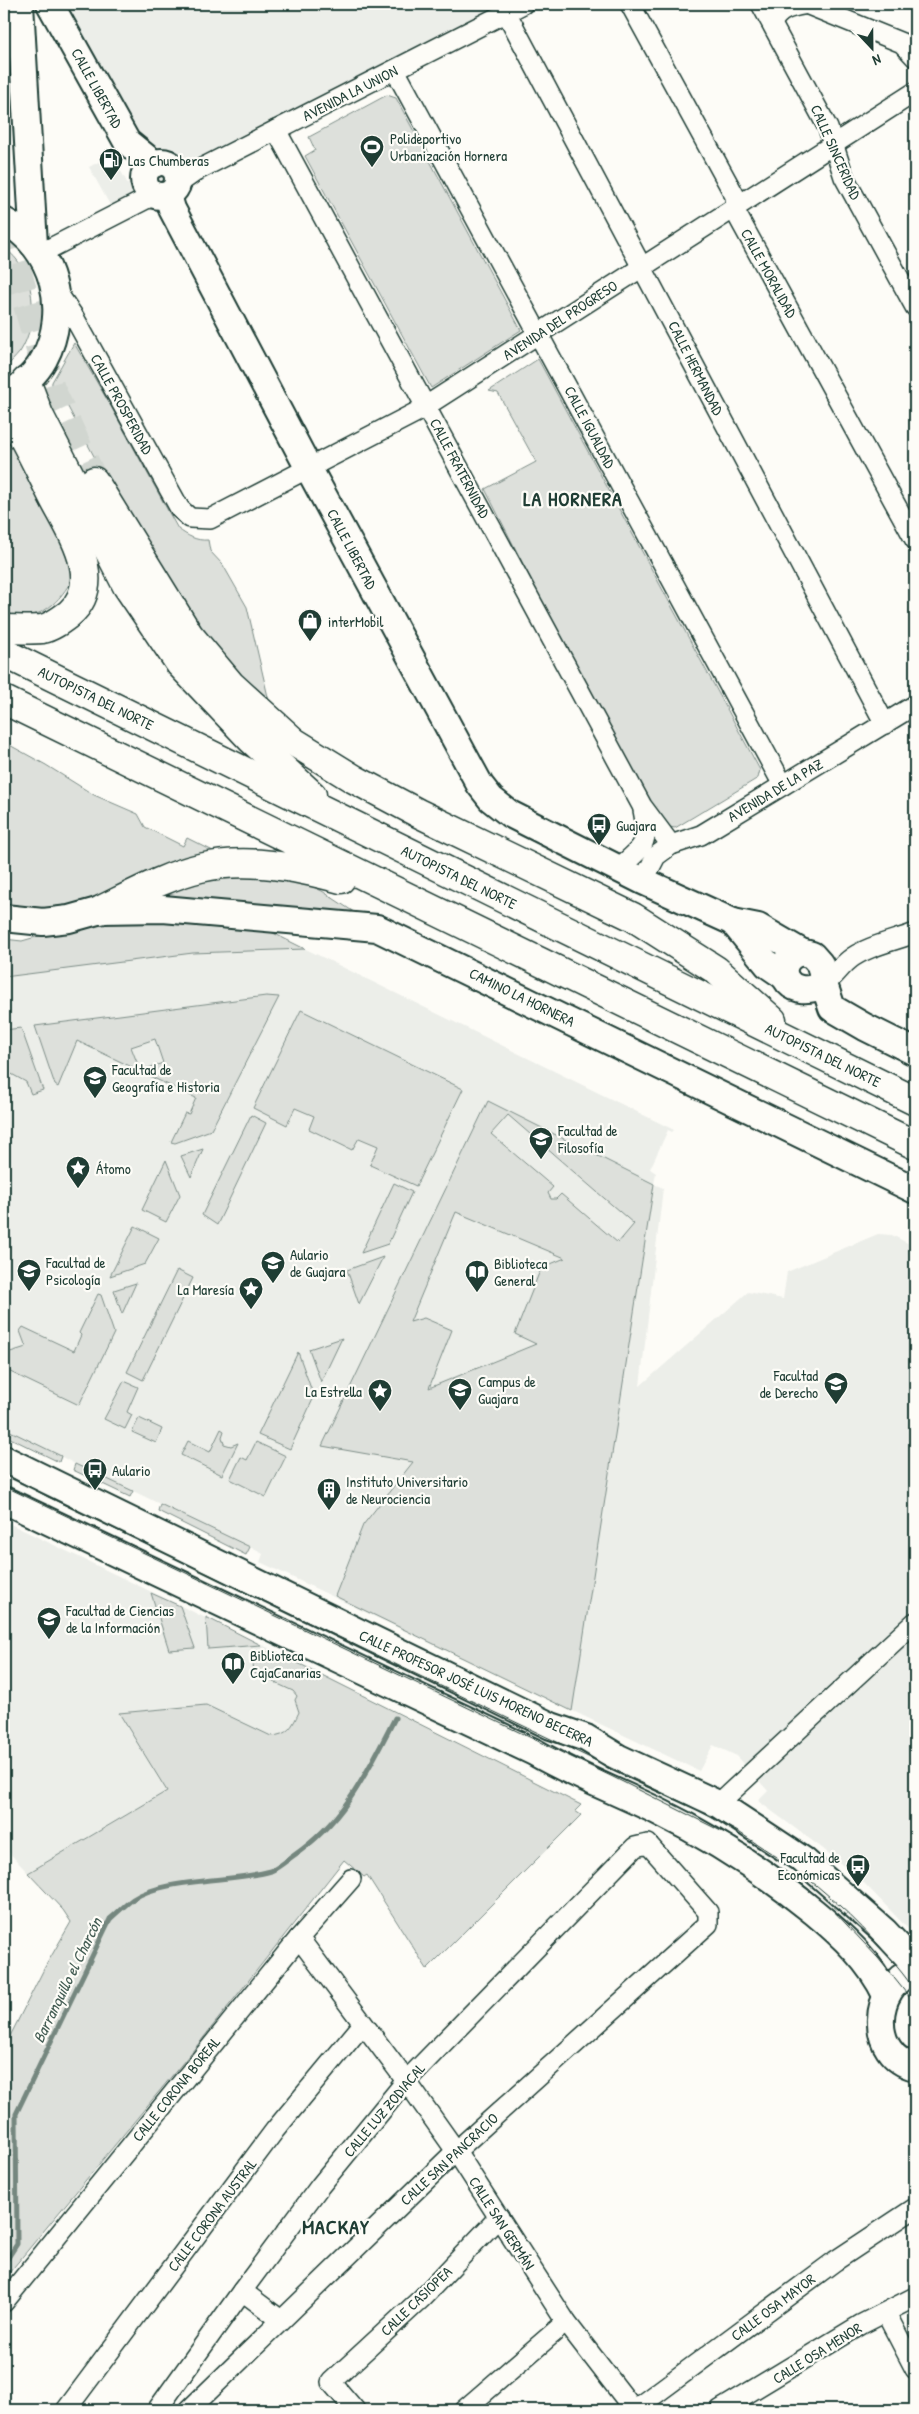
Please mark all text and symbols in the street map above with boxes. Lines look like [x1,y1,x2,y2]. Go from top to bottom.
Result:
north arrow [846,22,896,72]
street label: CALLE LIBERTAD [66,44,128,133]
text: N [870,50,884,71]
street label: AVENIDA LA UNION [299,60,401,126]
street label: CALLE SINCERIDAD [806,101,867,204]
place label: Polideportivo Urbanización Hornera [390,128,507,166]
sports icon: Polideportivo Urbanización Hornera [359,134,385,168]
fuel station icon: Las Chumberas [98,147,124,181]
place label: Las Chumberas [128,150,209,171]
street label: CALLE MORALIDAD [736,225,803,322]
street label: AVENIDA DEL PROGRESO [499,275,621,365]
street label: CALLE HERMANDAD [663,317,729,419]
street label: CALLE PROSPERIDAD [86,350,159,459]
street label: CALLE IGUALDAD [560,382,621,473]
street label: CALLE FRATERNIDAD [425,414,496,522]
district label: LA HORNERA [523,485,623,512]
street label: CALLE LIBERTAD [322,505,382,594]
shop icon: interMobil [297,608,323,642]
place label: interMobil [328,611,384,632]
street label: AUTOPISTA DEL NORTE [35,661,158,735]
street label: AVENIDA DE LA PAZ [724,753,827,827]
bus stop icon: Guajara [586,812,612,846]
place label: Guajara [616,815,656,836]
street label: AUTOPISTA DEL NORTE [398,840,521,914]
street label: CAMINO LA HORNERA [466,962,579,1032]
street label: AUTOPISTA DEL NORTE [762,1018,885,1092]
place label: Facultad de Geografía e Historia [111,1059,220,1097]
school or university icon: Facultad de Geografía e Historia [82,1065,108,1099]
place label: Facultad de Filosofía [557,1120,618,1158]
school or university icon: Facultad de Filosofía [528,1126,554,1160]
place icon: Átomo [65,1155,91,1189]
place label: Átomo [96,1158,131,1179]
place label: Aulario de Guajara [290,1244,346,1282]
school or university icon: Aulario de Guajara [260,1250,286,1284]
place label: Facultad de Psicología [45,1252,106,1290]
place label: Biblioteca General [494,1253,547,1291]
school or university icon: Facultad de Psicología [16,1258,42,1292]
library icon: Biblioteca General [464,1259,490,1293]
place icon: La Maresía [238,1276,264,1310]
place label: La Maresía [178,1279,234,1300]
place label: Facultad de Derecho [760,1365,818,1403]
place label: Campus de Guajara [478,1371,536,1409]
school or university icon: Facultad de Derecho [823,1371,849,1405]
school or university icon: Campus de Guajara [447,1377,473,1411]
place icon: La Estrella [367,1378,393,1412]
place label: La Estrella [305,1381,362,1402]
bus stop icon: Aulario [82,1457,108,1491]
place label: Aulario [112,1460,150,1481]
place label: Instituto Universitario de Neurociencia [346,1471,468,1509]
building icon: Instituto Universitario de Neurociencia [316,1477,342,1511]
place label: Facultad de Ciencias de la Información [65,1600,174,1638]
school or university icon: Facultad de Ciencias de la Información [36,1606,62,1640]
street label: CALLE PROFESOR JOSÉ LUIS MORENO BECERRA [356,1624,597,1752]
place label: Biblioteca CajaCanarias [250,1645,321,1683]
library icon: Biblioteca CajaCanarias [220,1651,246,1685]
place label: Facultad de Económicas [778,1847,840,1885]
bus stop icon: Facultad de Económicas [845,1853,871,1887]
water label: Barranquillo el Charcón [27,1912,108,2046]
street label: CALLE CORONA BOREAL [127,2032,225,2146]
street label: CALLE LUZ ZODIACAL [338,2058,430,2161]
street label: CALLE SAN PANCRACIO [395,2108,503,2210]
street label: CALLE CORONA AUSTRAL [163,2154,262,2276]
street label: CALLE SAN GERMÁN [464,2172,540,2274]
district label: MACKAY [302,2213,370,2240]
street label: CALLE CASIOPEA [376,2261,457,2341]
street label: CALLE OSA MAYOR [726,2268,820,2346]
street label: CALLE OSA MENOR [768,2317,866,2389]

